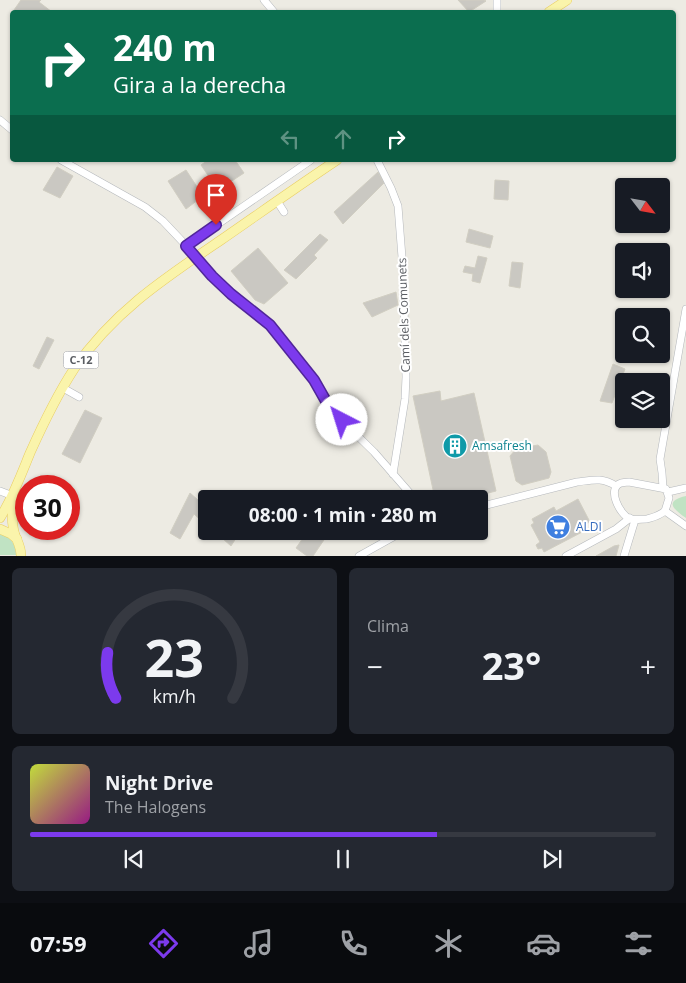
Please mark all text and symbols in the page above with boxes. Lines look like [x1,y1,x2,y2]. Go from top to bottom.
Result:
text: 240 m [113,24,217,71]
icon: right [30,30,95,95]
text: Gira a la derecha [113,69,286,99]
icon: left [276,125,304,153]
icon: ahead [329,125,357,153]
icon: right [382,125,410,153]
pin [195,174,237,225]
north arrow [615,178,670,232]
map controls [615,178,670,428]
icon: arrive [202,181,230,209]
button: sound [615,243,670,298]
street label: Camí dels Comunets [393,257,414,373]
button: search [615,308,670,363]
road number: C-12 [64,352,98,368]
button: layers [615,373,670,428]
position arrow [315,393,367,445]
building icon: Amsafresh [442,433,468,459]
place label: Amsafresh [472,437,532,454]
speed limit sign: 30 [15,475,80,540]
text: 08:00 · 1 min · 280 m [249,502,437,528]
supermarket icon: ALDI [545,514,571,540]
place label: ALDI [576,518,602,535]
text: Clima [367,615,409,637]
text: 23 [145,621,204,692]
text: 23° [482,639,541,691]
text: − [367,647,383,685]
text: + [640,647,656,685]
text: km/h [153,684,196,708]
text: Night Drive [105,770,213,796]
text: The Halogens [105,796,206,818]
icon: previous [120,845,148,873]
icon: pause [329,845,357,873]
icon: next [538,845,566,873]
icon: directions [146,926,181,961]
icon: music [241,926,276,961]
icon: phone [336,926,371,961]
icon: climate [431,926,466,961]
icon: car [526,926,561,961]
icon: filters [621,926,656,961]
text: 07:59 [30,928,87,958]

